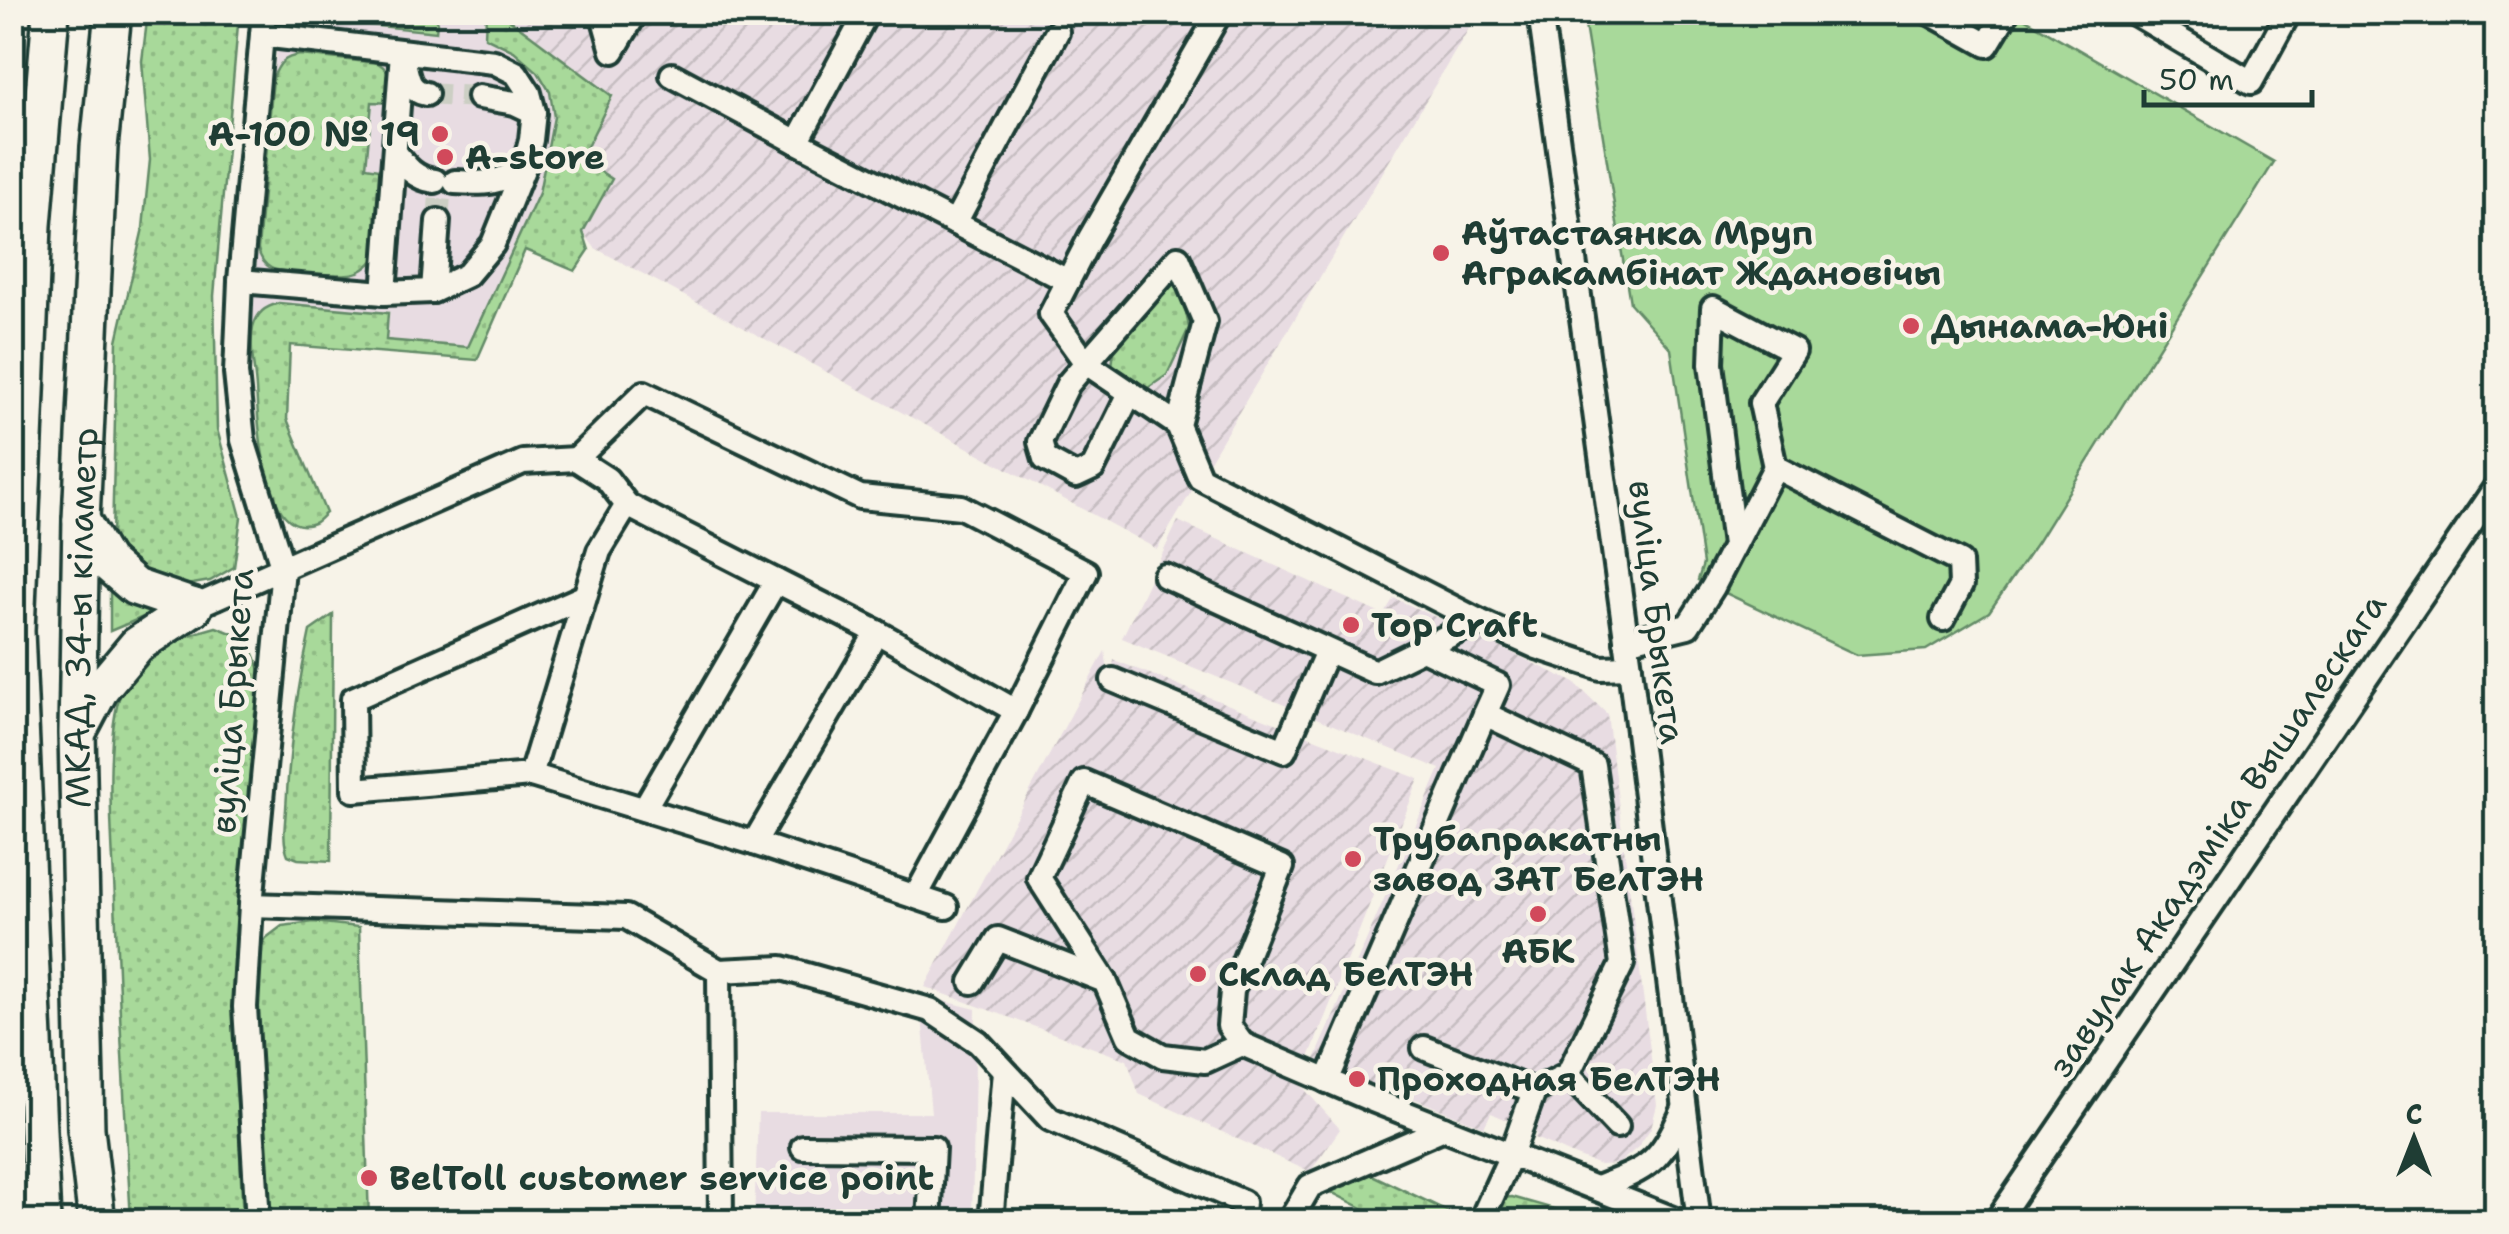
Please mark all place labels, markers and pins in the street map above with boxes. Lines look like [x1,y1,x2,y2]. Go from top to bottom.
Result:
place label: А-100 № 19 [208,110,420,157]
marker: А-100 № 19 [429,123,451,145]
place label: А-store [465,133,605,180]
marker: А-store [434,146,456,168]
place label: Аўтастаянка Мруп Агракамбінат Ждановічы [1461,209,1941,296]
marker: Аўтастаянка Мруп Агракамбінат Ждановічы [1430,242,1452,264]
place label: Дынама-Юні [1931,302,2168,349]
marker: Дынама-Юні [1900,315,1922,337]
place label: Top Craft [1371,601,1538,648]
marker: Top Craft [1340,614,1362,636]
place label: Трубапракатны завод ЗАТ БелТЭН [1373,815,1704,902]
marker: Трубапракатны завод ЗАТ БелТЭН [1342,848,1364,870]
marker: АБК [1527,903,1549,925]
place label: АБК [1501,927,1575,974]
place label: Склад БелТЭН [1218,950,1474,997]
marker: Склад БелТЭН [1187,963,1209,985]
place label: Проходная БелТЭН [1377,1055,1721,1102]
marker: Проходная БелТЭН [1346,1068,1368,1090]
place label: BelToll customer service point [389,1154,934,1201]
marker: BelToll customer service point [358,1167,380,1189]

